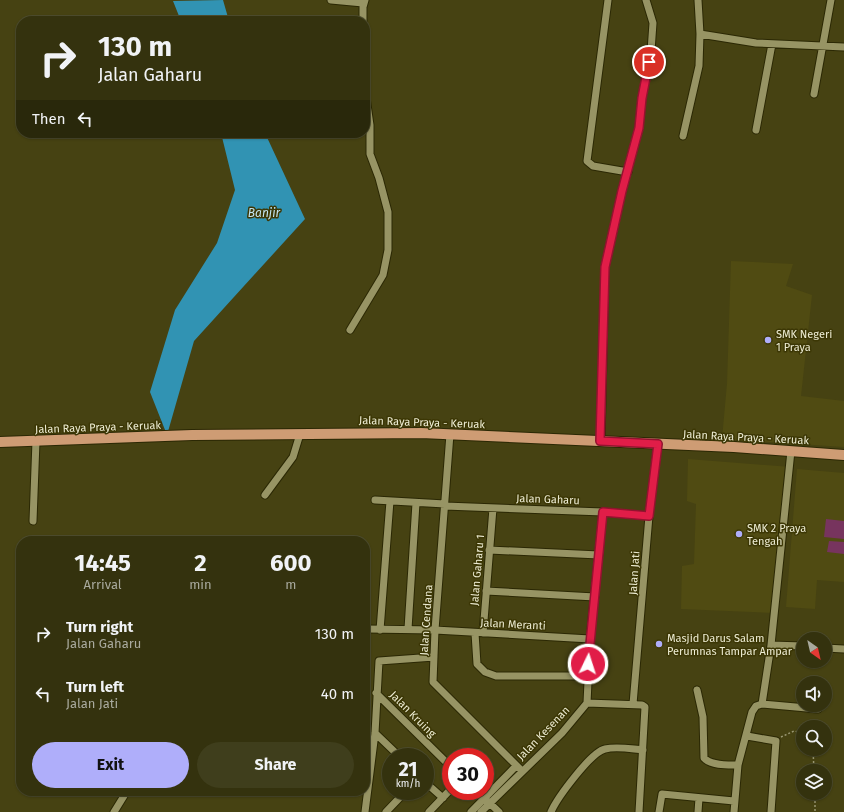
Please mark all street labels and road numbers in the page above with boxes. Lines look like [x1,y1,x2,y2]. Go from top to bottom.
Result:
street label: Jalan Raya Praya - Keruak [359,414,486,431]
street label: Jalan Raya Praya - Keruak [35,419,162,436]
street label: Jalan Raya Praya - Keruak [683,428,810,447]
street label: Jalan Gaharu [516,492,580,507]
street label: Jalan Gaharu 1 [468,534,487,606]
street label: Jalan Jati [626,551,643,596]
street label: Jalan Cendana [418,584,435,656]
street label: Jalan Meranti [480,616,546,633]
street label: Jalan Kruing [387,688,439,740]
street label: Jalan Kesenan [514,704,572,763]

